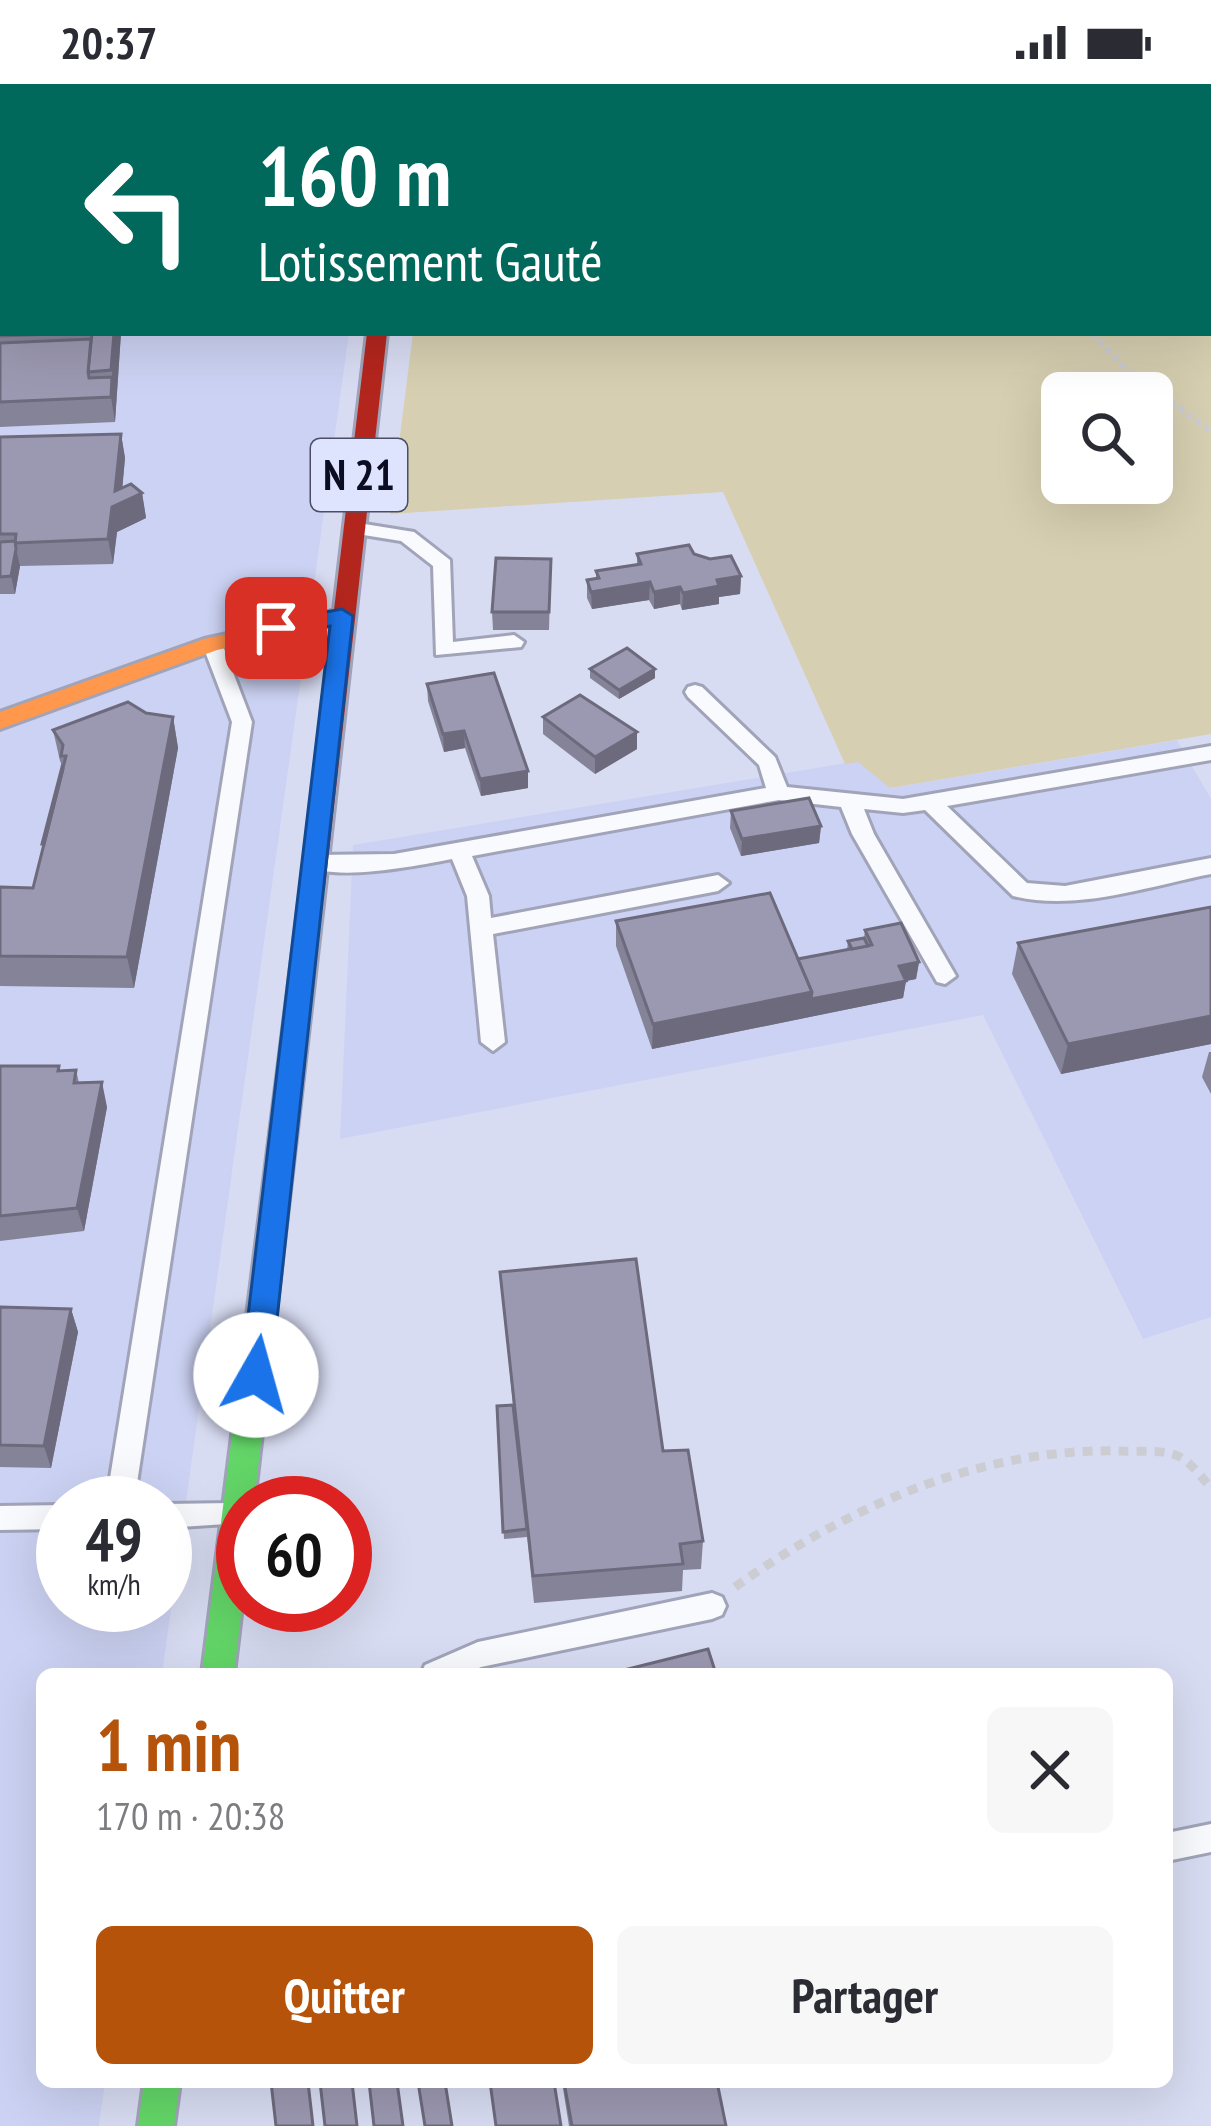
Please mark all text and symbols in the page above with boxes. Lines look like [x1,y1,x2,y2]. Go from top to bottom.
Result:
text: 20:37 [60,13,157,71]
text: 160 m [258,120,451,229]
icon: left [60,132,216,288]
text: Lotissement Gauté [258,226,603,296]
map controls [1041,372,1173,504]
button: search [1041,372,1173,504]
road number: N 21 [311,439,407,511]
pin [225,577,327,679]
icon: arrive [243,595,309,661]
position arrow [193,1312,319,1438]
speed limit sign: 60 [216,1476,372,1632]
text: 49 [85,1500,143,1578]
text: km/h [87,1564,141,1603]
text: 1 min [96,1698,241,1791]
button: close [987,1707,1113,1833]
text: 170 m · 20:38 [96,1790,285,1841]
button: Quitter [96,1926,593,2064]
button: Partager [617,1926,1113,2064]

